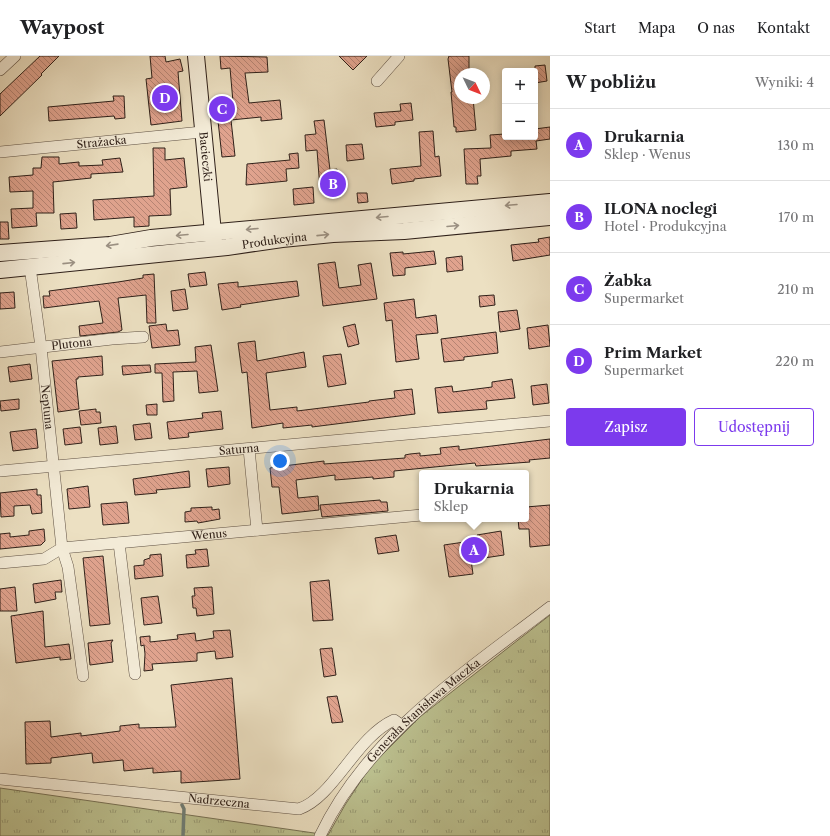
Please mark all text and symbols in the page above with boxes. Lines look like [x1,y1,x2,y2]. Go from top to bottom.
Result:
text: Waypost [20,16,104,39]
text: Start [584,19,616,37]
text: Mapa [638,19,675,37]
text: O nas [697,19,735,37]
text: Kontakt [757,19,810,37]
north arrow [454,68,490,104]
map controls [502,68,538,140]
button: + [502,68,538,104]
text: W pobliżu [566,72,656,92]
text: Wyniki: 4 [755,74,814,90]
pin: D [152,83,178,113]
pin: C [209,94,235,124]
button: − [502,104,538,140]
text: Drukarnia [604,127,684,146]
street label: Bacieczki [196,131,215,183]
street label: Strażacka [76,132,127,151]
text: A [574,137,584,153]
text: 130 m [778,137,814,153]
text: Sklep · Wenus [604,146,691,162]
pin: B [320,169,346,199]
text: ILONA noclegi [604,199,717,218]
one-way arrow [505,202,518,209]
text: B [574,209,584,225]
text: 170 m [778,209,814,225]
one-way arrow [376,213,389,221]
text: Hotel · Produkcyjna [604,218,727,234]
one-way arrow [446,222,459,230]
one-way arrow [246,225,259,233]
street label: Produkcyjna [241,230,308,252]
one-way arrow [316,231,329,238]
one-way arrow [176,232,189,239]
one-way arrow [106,241,119,248]
one-way arrow [62,259,75,267]
text: Żabka [604,271,652,290]
text: C [574,281,584,297]
text: 210 m [777,281,814,297]
text: Supermarket [604,290,684,306]
street label: Plutona [51,334,93,353]
text: Prim Market [604,343,702,362]
text: D [573,353,585,369]
text: 220 m [775,353,814,369]
text: Supermarket [604,362,684,378]
street label: Neptuna [38,384,57,430]
button: Zapisz [566,408,686,446]
button: Udostępnij [694,408,814,446]
street label: Saturna [218,440,260,458]
your location [270,451,290,471]
popup [419,470,529,522]
text: Drukarnia [434,479,514,498]
text: Sklep [434,498,468,514]
street label: Wenus [190,526,228,543]
pin: A [461,535,487,565]
street label: Generała Stanisława Maczka [364,655,483,766]
street label: Nadrzeczna [187,791,251,811]

